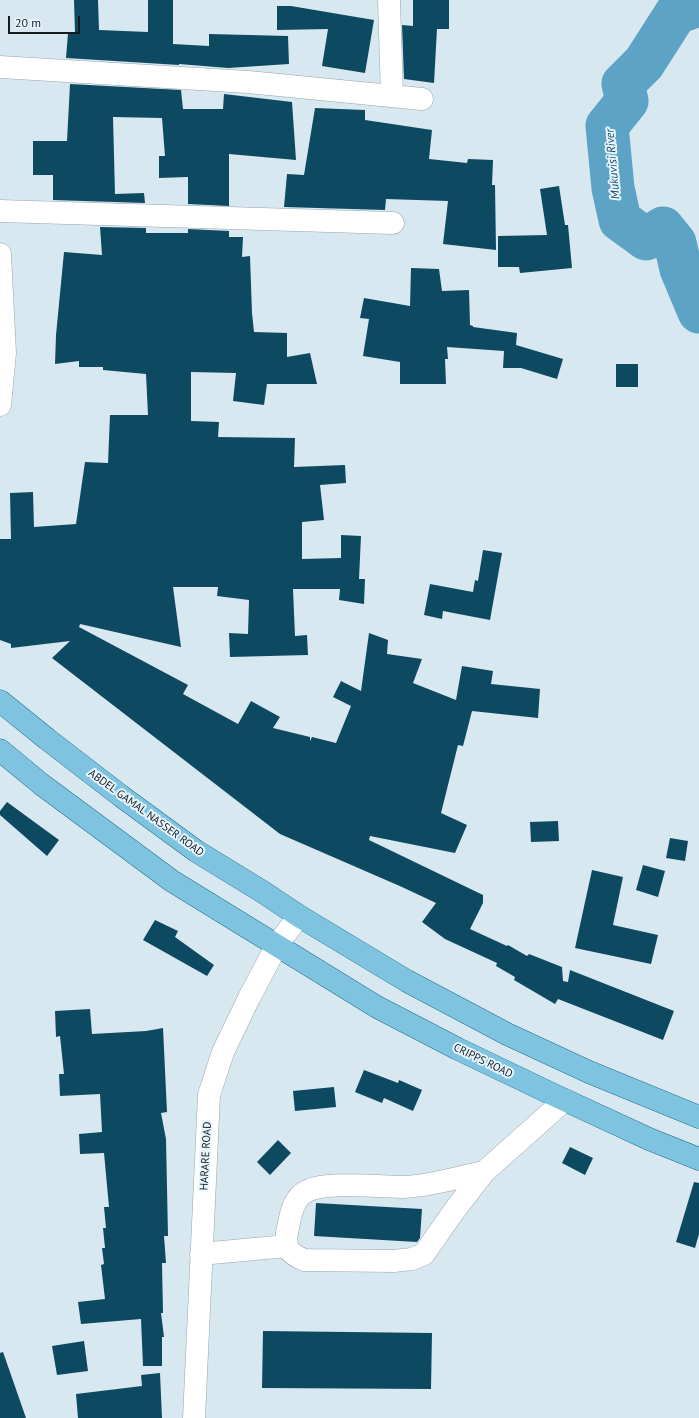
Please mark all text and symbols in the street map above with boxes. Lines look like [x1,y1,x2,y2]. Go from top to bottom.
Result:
scale bar [10,8,82,34]
text: 20 m [15,15,41,30]
water label: Mukuvisi River [603,128,623,200]
street label: ABDEL GAMAL NASSER ROAD [86,767,206,859]
street label: CRIPPS ROAD [451,1041,515,1081]
street label: HARARE ROAD [198,1121,214,1191]

